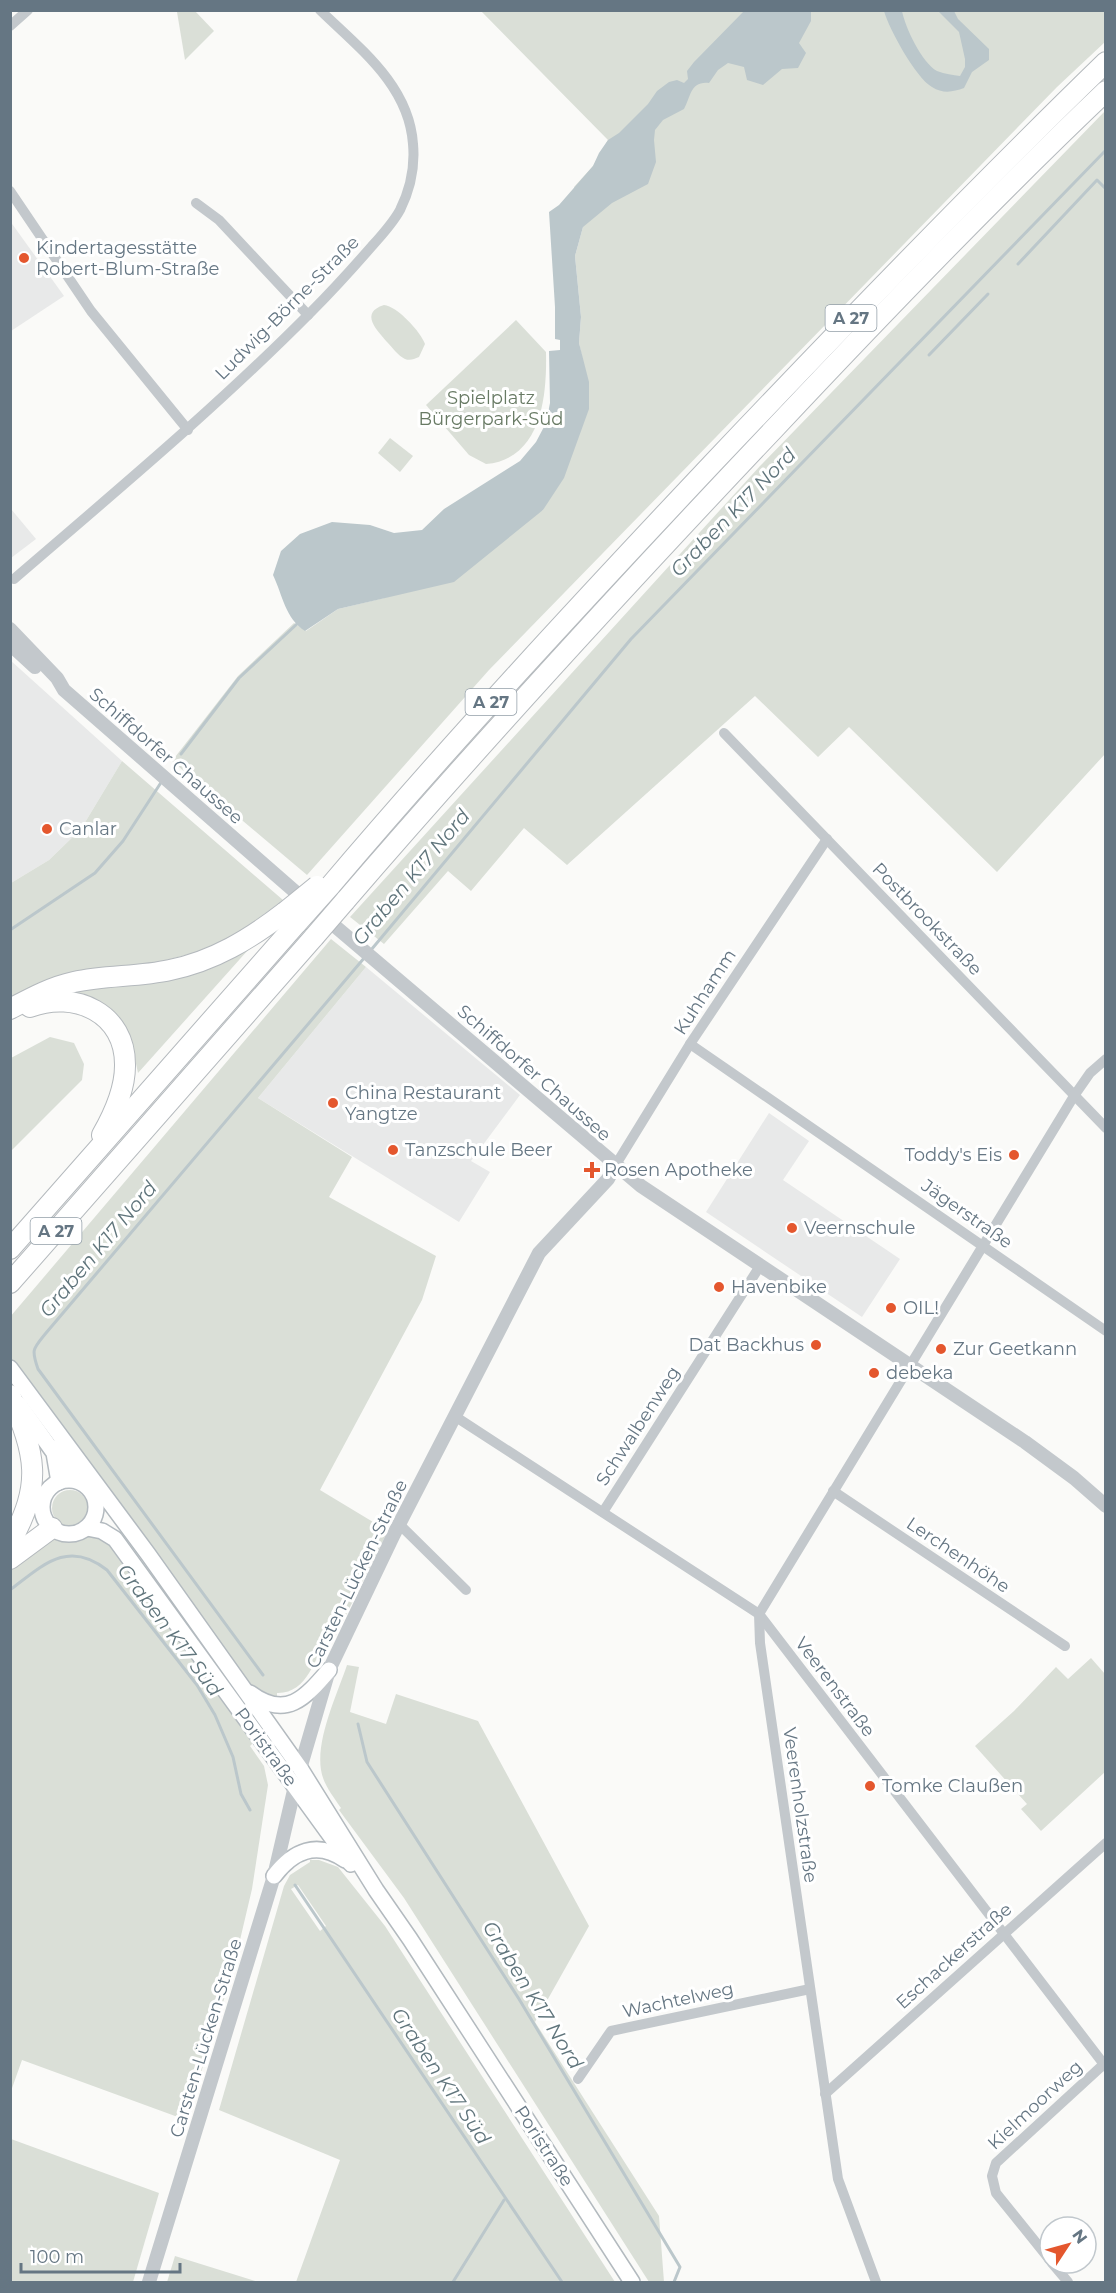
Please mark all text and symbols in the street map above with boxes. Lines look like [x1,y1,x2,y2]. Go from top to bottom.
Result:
street label: Ludwig-Börne-Straße [210,231,364,385]
place label: Kindertagesstätte Robert-Blum-Straße [36,237,220,280]
marker: Kindertagesstätte Robert-Blum-Straße [17,251,31,265]
road number: A 27 [826,305,876,331]
park label: Spielplatz Bürgerpark-Süd [418,387,564,430]
water label: Graben K17 Nord [665,442,801,582]
street label: Schiffdorfer Chaussee [85,683,247,829]
road number: A 27 [466,689,516,715]
water label: Graben K17 Nord [347,804,475,950]
place label: Canlar [59,818,117,840]
marker: Canlar [40,822,54,836]
street label: Postbrookstraße [868,858,987,980]
street label: Kuhhamm [669,945,741,1039]
street label: Schiffdorfer Chaussee [453,1000,615,1146]
place label: China Restaurant Yangtze [345,1082,501,1125]
marker: China Restaurant Yangtze [326,1096,340,1110]
place label: Tanzschule Beer [405,1139,553,1161]
marker: Tanzschule Beer [386,1143,400,1157]
place label: Toddy's Eis [904,1144,1002,1166]
marker: Toddy's Eis [1007,1148,1021,1162]
place label: Rosen Apotheke [604,1159,753,1181]
marker: Rosen Apotheke [585,1163,599,1177]
street label: Jägerstraße [916,1174,1017,1254]
water label: Graben K17 Nord [34,1176,162,1322]
place label: Veernschule [804,1217,915,1239]
road number: A 27 [31,1218,82,1244]
marker: Veernschule [785,1221,799,1235]
place label: Havenbike [731,1276,827,1298]
marker: Havenbike [712,1280,726,1294]
place label: OIL! [903,1297,939,1319]
marker: OIL! [884,1301,898,1315]
place label: Dat Backhus [688,1334,804,1356]
marker: Dat Backhus [809,1338,823,1352]
place label: Zur Geetkann [953,1338,1077,1360]
marker: Zur Geetkann [934,1342,948,1356]
street label: Schwalbenweg [591,1362,685,1490]
place label: debeka [886,1362,953,1384]
marker: debeka [867,1366,881,1380]
street label: Carsten-Lücken-Straße [302,1476,412,1672]
street label: Lerchenhöhe [902,1512,1014,1598]
water label: Graben K17 Süd [112,1559,228,1701]
street label: Veerenstraße [790,1633,880,1741]
street label: Poristraße [230,1703,302,1791]
street label: Veerenholzstraße [778,1726,822,1884]
place label: Tomke Claußen [882,1775,1023,1797]
marker: Tomke Claußen [863,1779,877,1793]
street label: Eschackerstraße [892,1898,1016,2014]
water label: Graben K17 Nord [478,1916,588,2074]
street label: Carsten-Lücken-Straße [165,1936,247,2140]
street label: Wachtelweg [620,1977,736,2023]
water label: Graben K17 Süd [386,2003,496,2149]
street label: Kielmoorweg [983,2056,1087,2154]
street label: Poristraße [510,2101,578,2191]
north arrow [1038,2215,1098,2275]
text: N [1068,2226,1091,2247]
scale bar [21,2236,180,2274]
text: 100 m [30,2246,84,2268]

